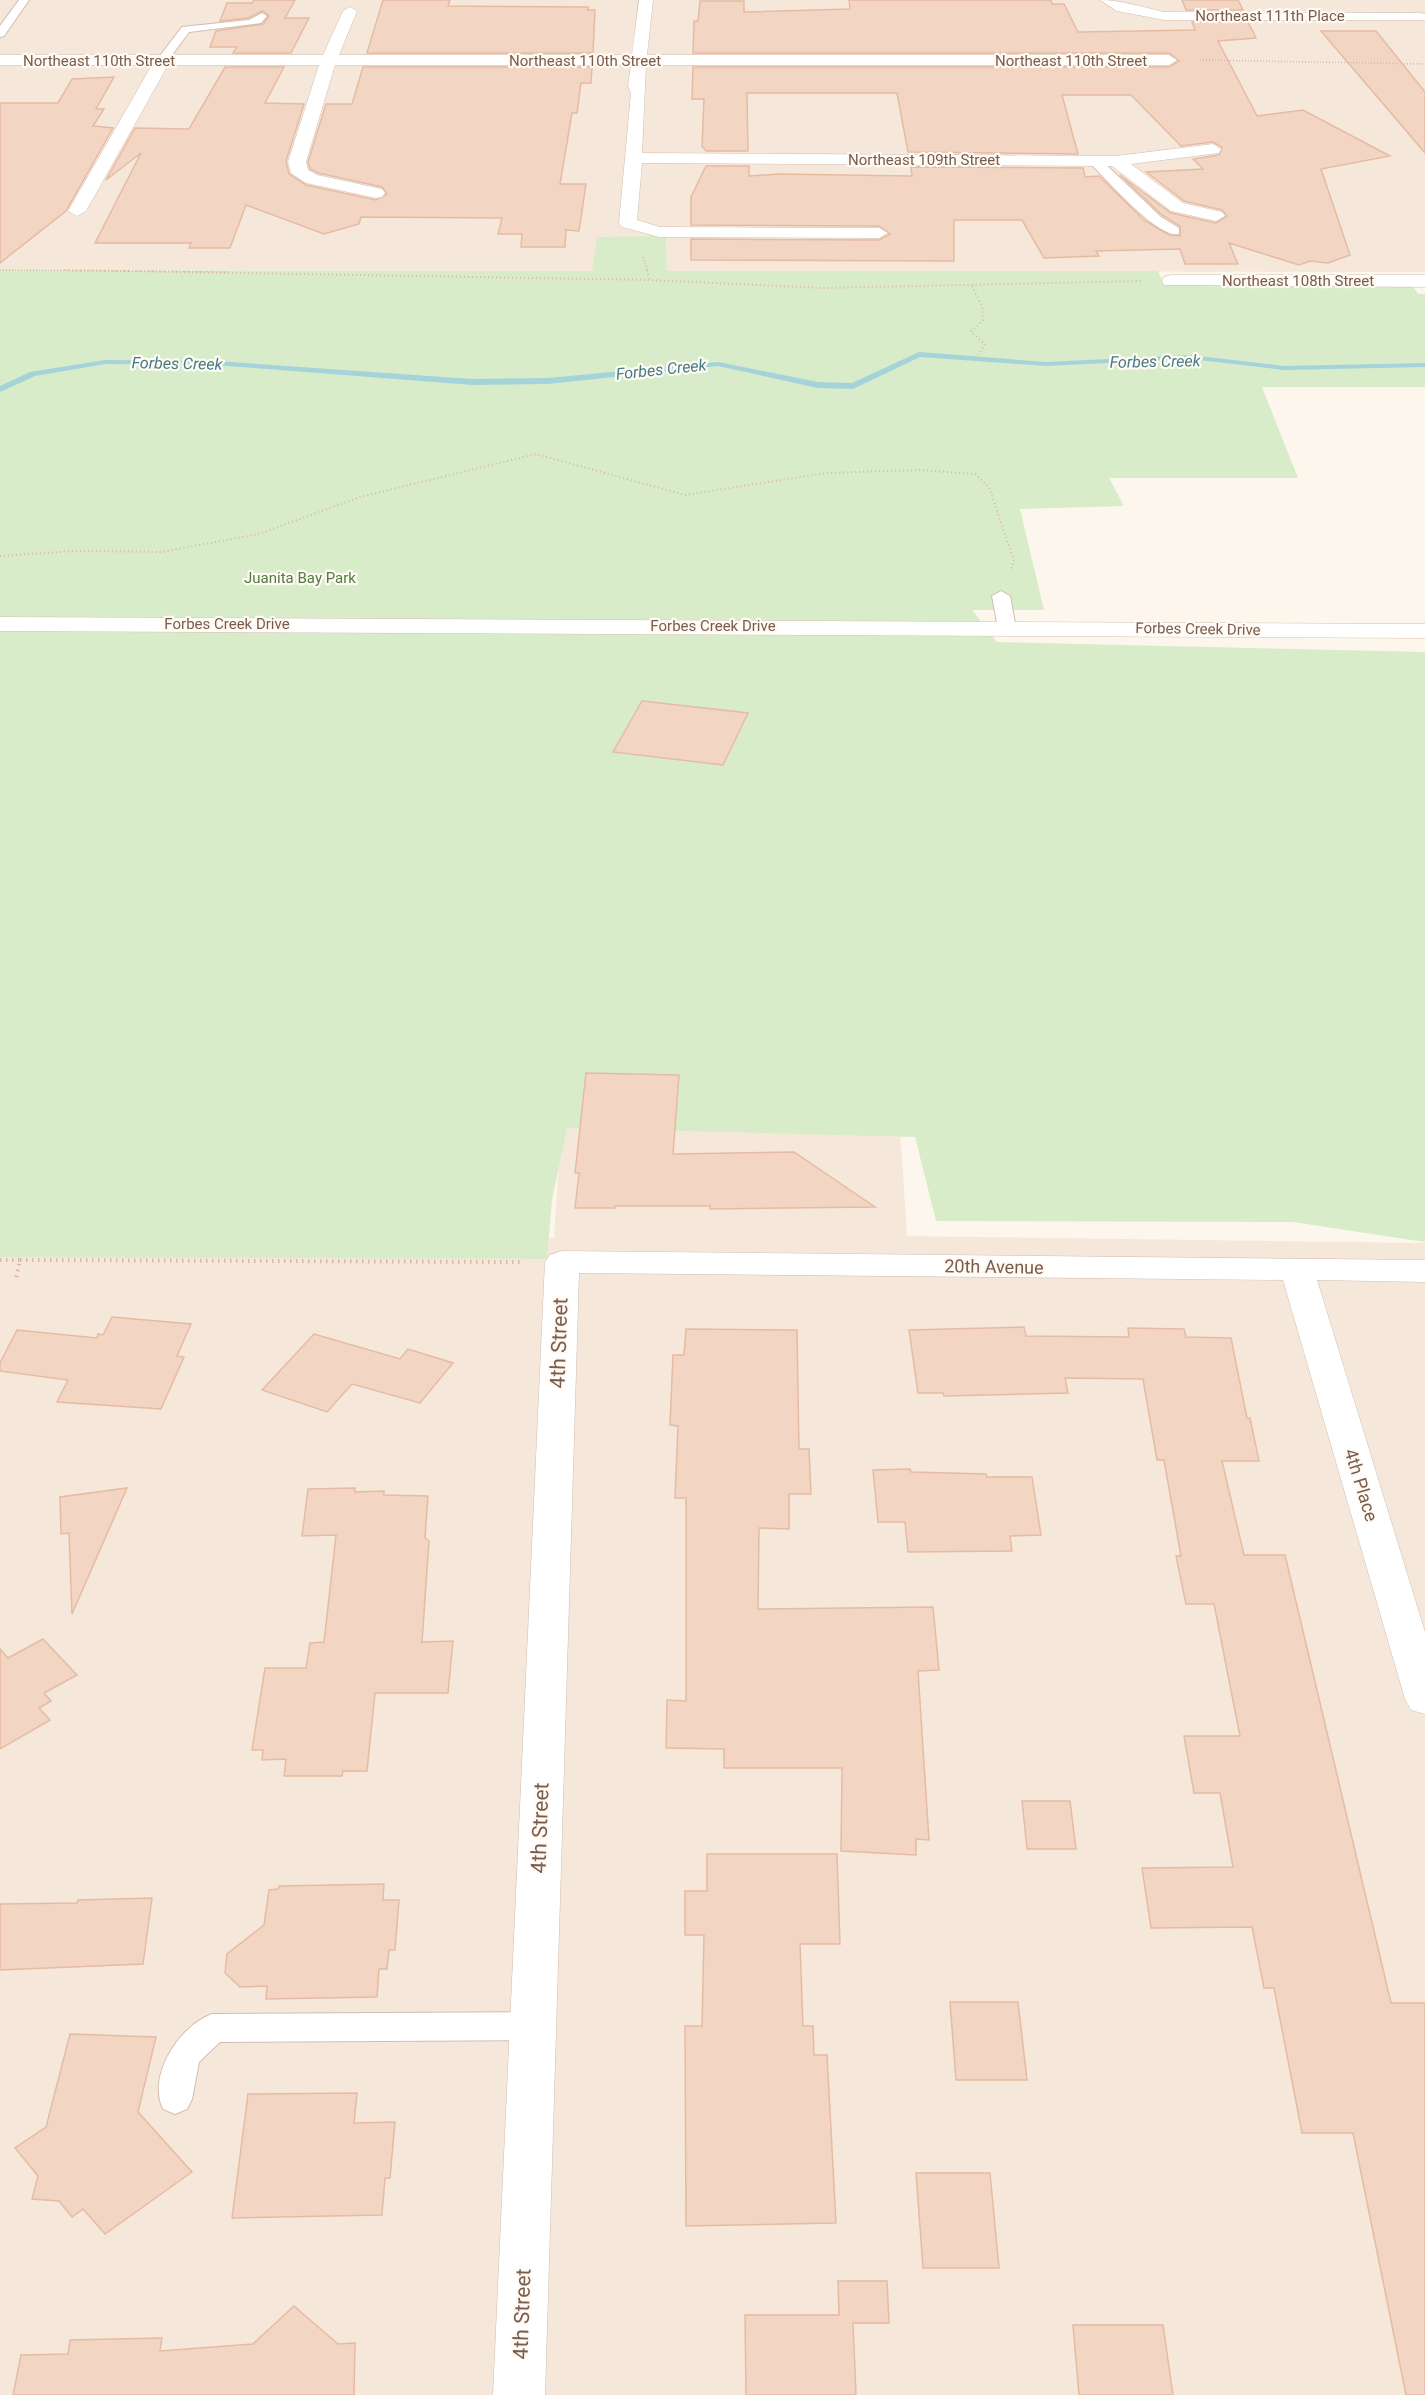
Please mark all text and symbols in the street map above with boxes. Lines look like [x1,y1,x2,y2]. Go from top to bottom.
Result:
street label: Northeast 111th Place [1195,7,1345,25]
street label: Northeast 110th Street [23,52,175,70]
street label: Northeast 110th Street [509,52,661,70]
street label: Northeast 110th Street [995,52,1147,70]
street label: Northeast 109th Street [848,151,1000,169]
street label: Northeast 108th Street [1222,272,1374,290]
water label: Forbes Creek [1109,351,1202,372]
water label: Forbes Creek [131,353,224,374]
water label: Forbes Creek [615,355,708,384]
park label: Juanita Bay Park [244,569,356,587]
street label: Forbes Creek Drive [164,615,290,633]
street label: Forbes Creek Drive [650,617,776,635]
street label: Forbes Creek Drive [1135,619,1261,639]
street label: 20th Avenue [944,1255,1044,1278]
street label: 4th Street [545,1297,573,1389]
street label: 4th Place [1340,1446,1382,1524]
street label: 4th Street [526,1782,554,1874]
street label: 4th Street [508,2268,536,2360]

